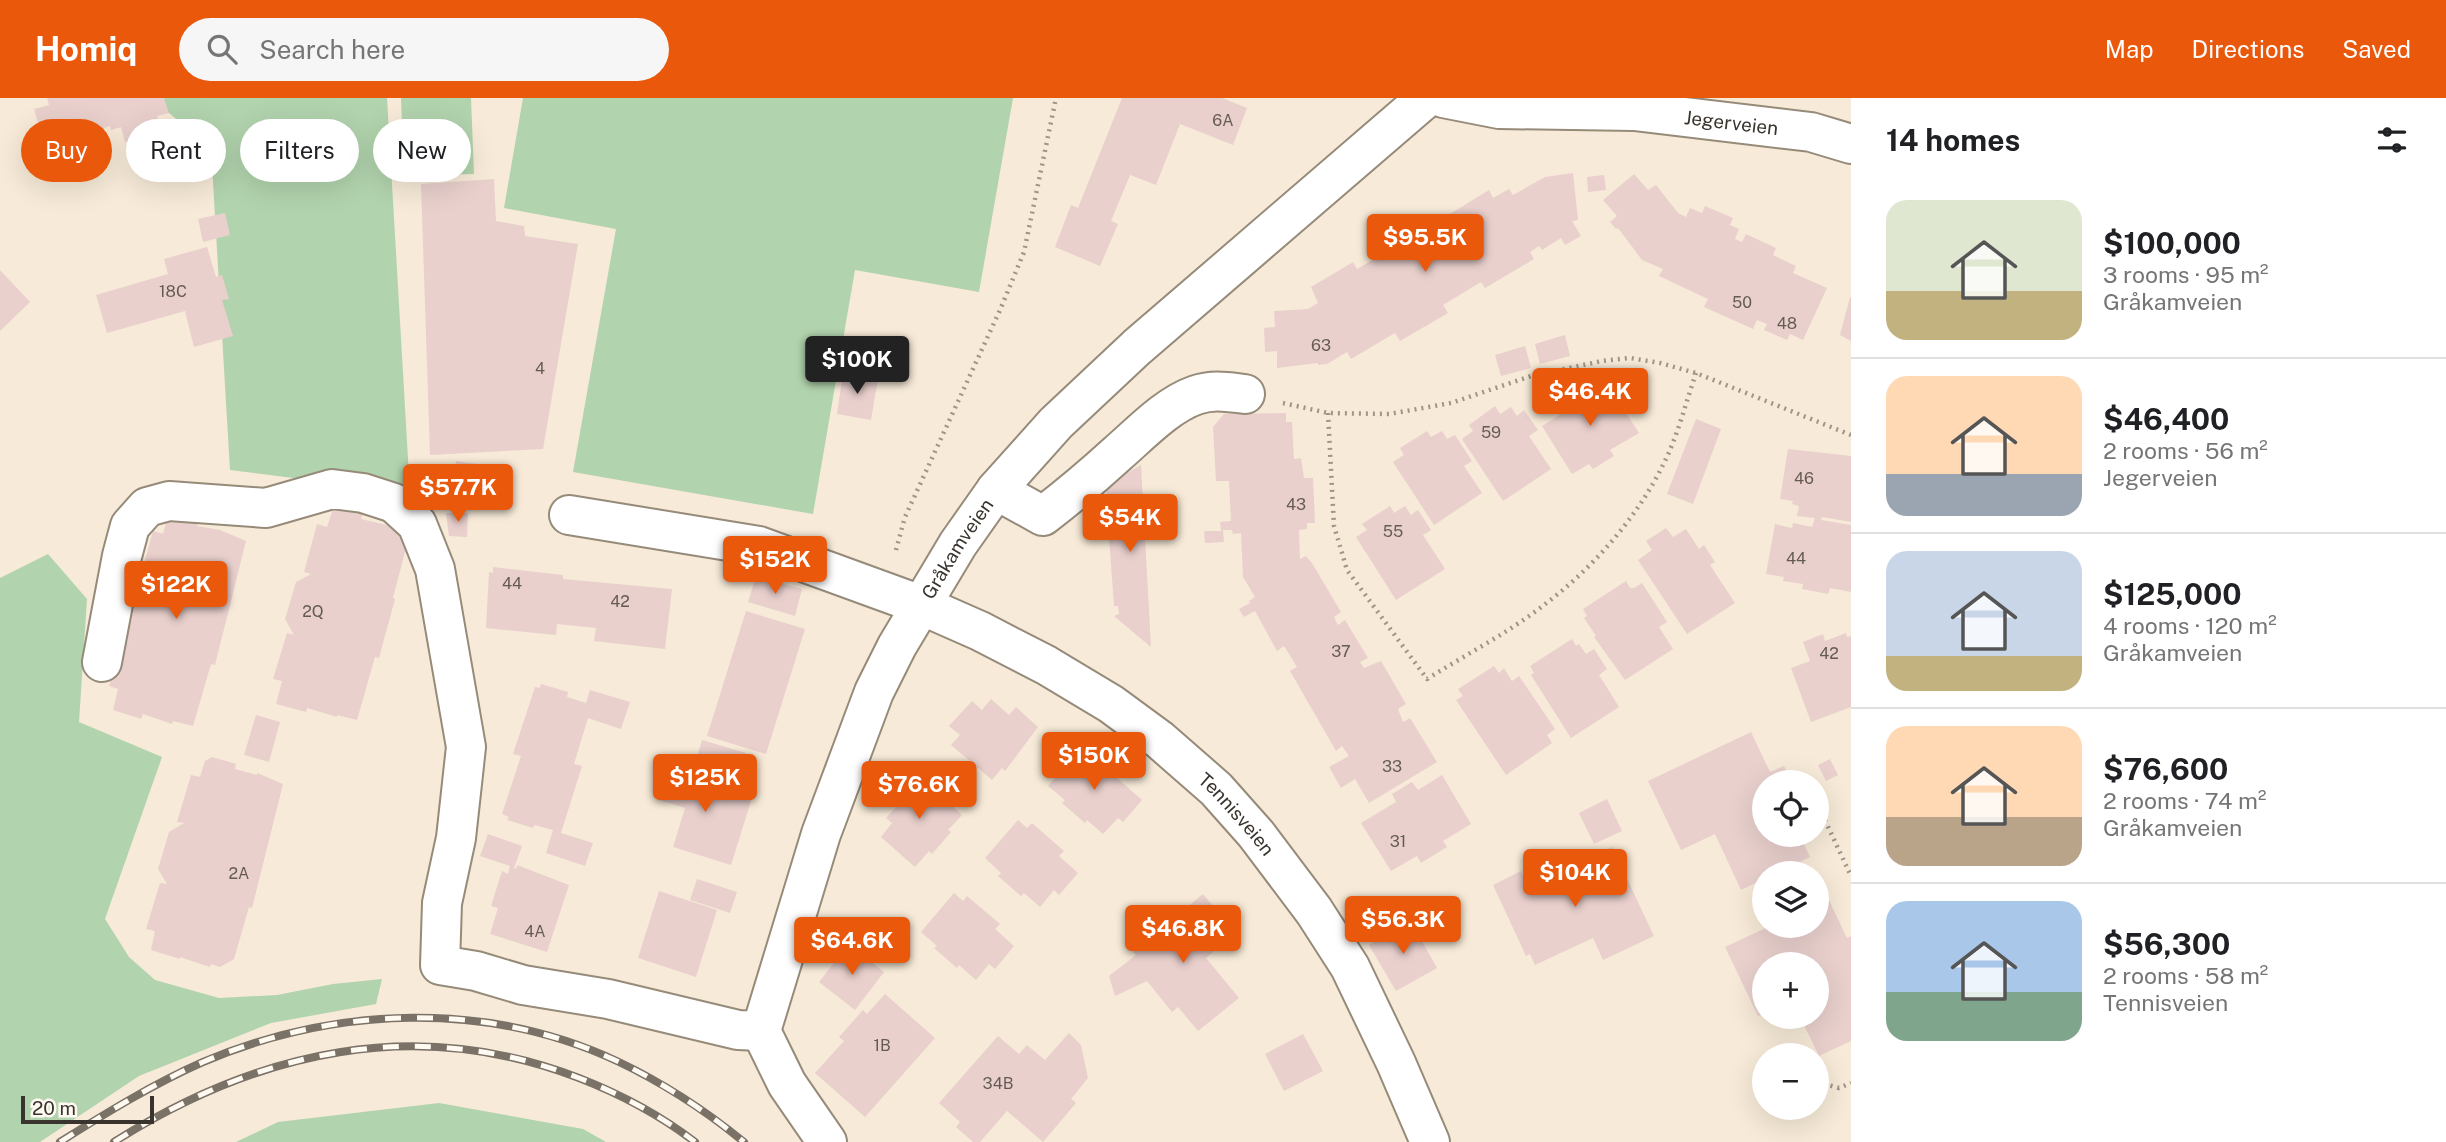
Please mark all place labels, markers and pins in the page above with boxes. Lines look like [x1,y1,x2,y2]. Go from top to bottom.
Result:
pin: $95.5K [1368,214,1482,274]
pin: $100K [808,336,906,396]
pin: $46.4K [1533,368,1647,428]
pin: $57.7K [401,464,515,524]
pin: $54K [1089,494,1171,554]
pin: $152K [726,536,824,596]
pin: $122K [127,561,225,621]
pin: $150K [1045,732,1143,792]
pin: $125K [656,754,754,814]
pin: $76.6K [862,762,976,821]
pin: $104K [1526,850,1624,909]
pin: $56.3K [1346,896,1460,956]
pin: $46.8K [1126,906,1240,965]
pin: $64.6K [795,918,909,977]

